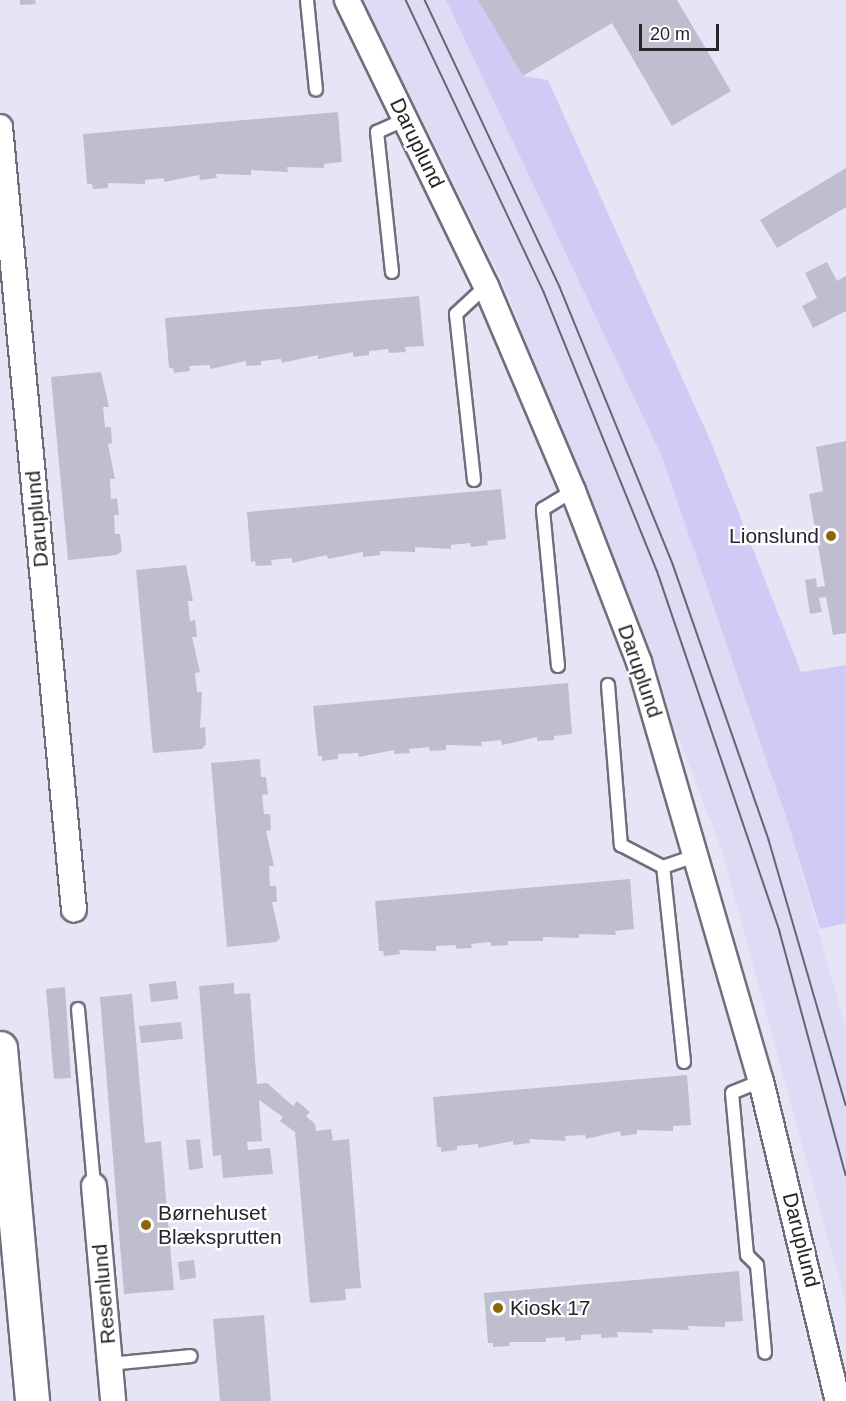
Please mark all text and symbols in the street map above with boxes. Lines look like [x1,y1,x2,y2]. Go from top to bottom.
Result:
scale bar [642,12,722,50]
text: 20 m [650,24,690,44]
street label: Daruplund [384,94,450,192]
street label: Daruplund [20,470,54,568]
place label: Lionslund [729,523,819,549]
marker: Lionslund [824,529,838,543]
street label: Daruplund [612,621,668,721]
street label: Daruplund [777,1190,825,1290]
place label: Børnehuset Blæksprutten [158,1200,282,1250]
marker: Børnehuset Blæksprutten [139,1218,153,1232]
street label: Resenlund [87,1243,121,1345]
place label: Kiosk 17 [510,1295,591,1321]
marker: Kiosk 17 [491,1301,505,1315]

